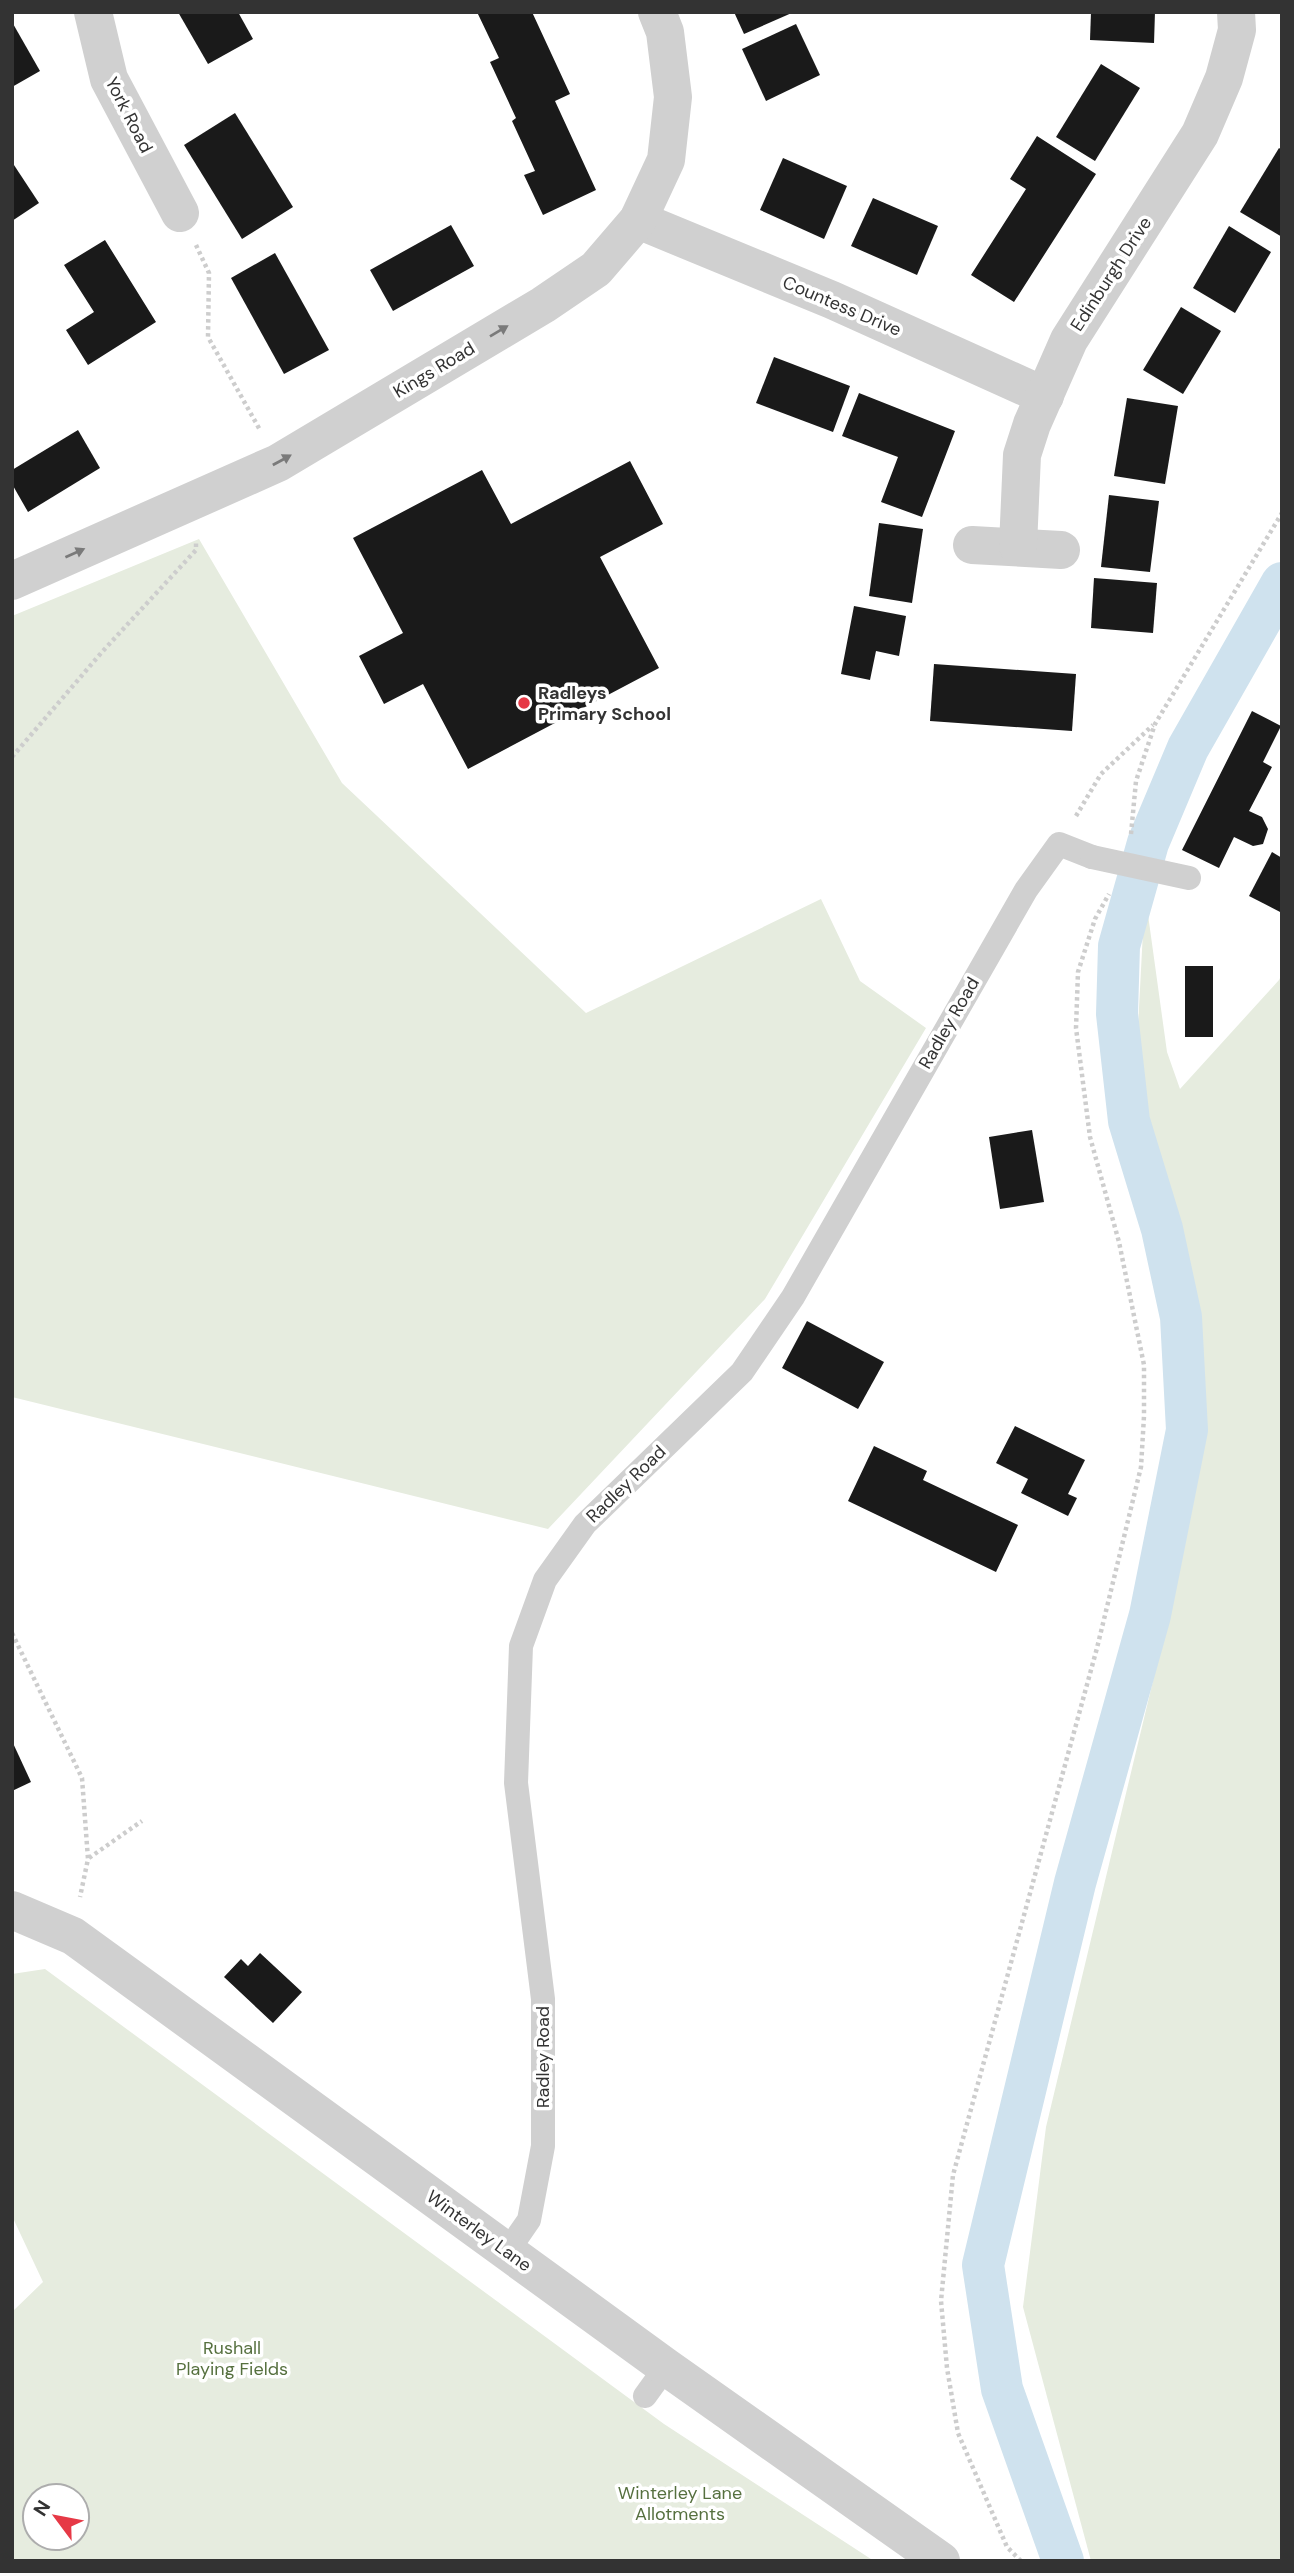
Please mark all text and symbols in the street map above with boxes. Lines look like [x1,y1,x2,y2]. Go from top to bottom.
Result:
street label: York Road [100,73,158,157]
street label: Edinburgh Drive [1065,212,1157,336]
street label: Countess Drive [779,270,905,342]
one-way arrow [489,325,508,337]
street label: Kings Road [389,336,479,404]
one-way arrow [272,454,292,466]
one-way arrow [64,547,85,558]
place label: Radleys Primary School [538,681,671,726]
marker: Radleys Primary School [516,695,532,711]
street label: Radley Road [913,973,985,1073]
street label: Radley Road [581,1440,671,1528]
street label: Radley Road [531,2006,555,2108]
street label: Winterley Lane [422,2185,536,2277]
park label: Rushall Playing Fields [176,2336,288,2381]
park label: Winterley Lane Allotments [618,2481,742,2526]
north arrow [21,2482,91,2552]
text: N [28,2496,56,2521]

